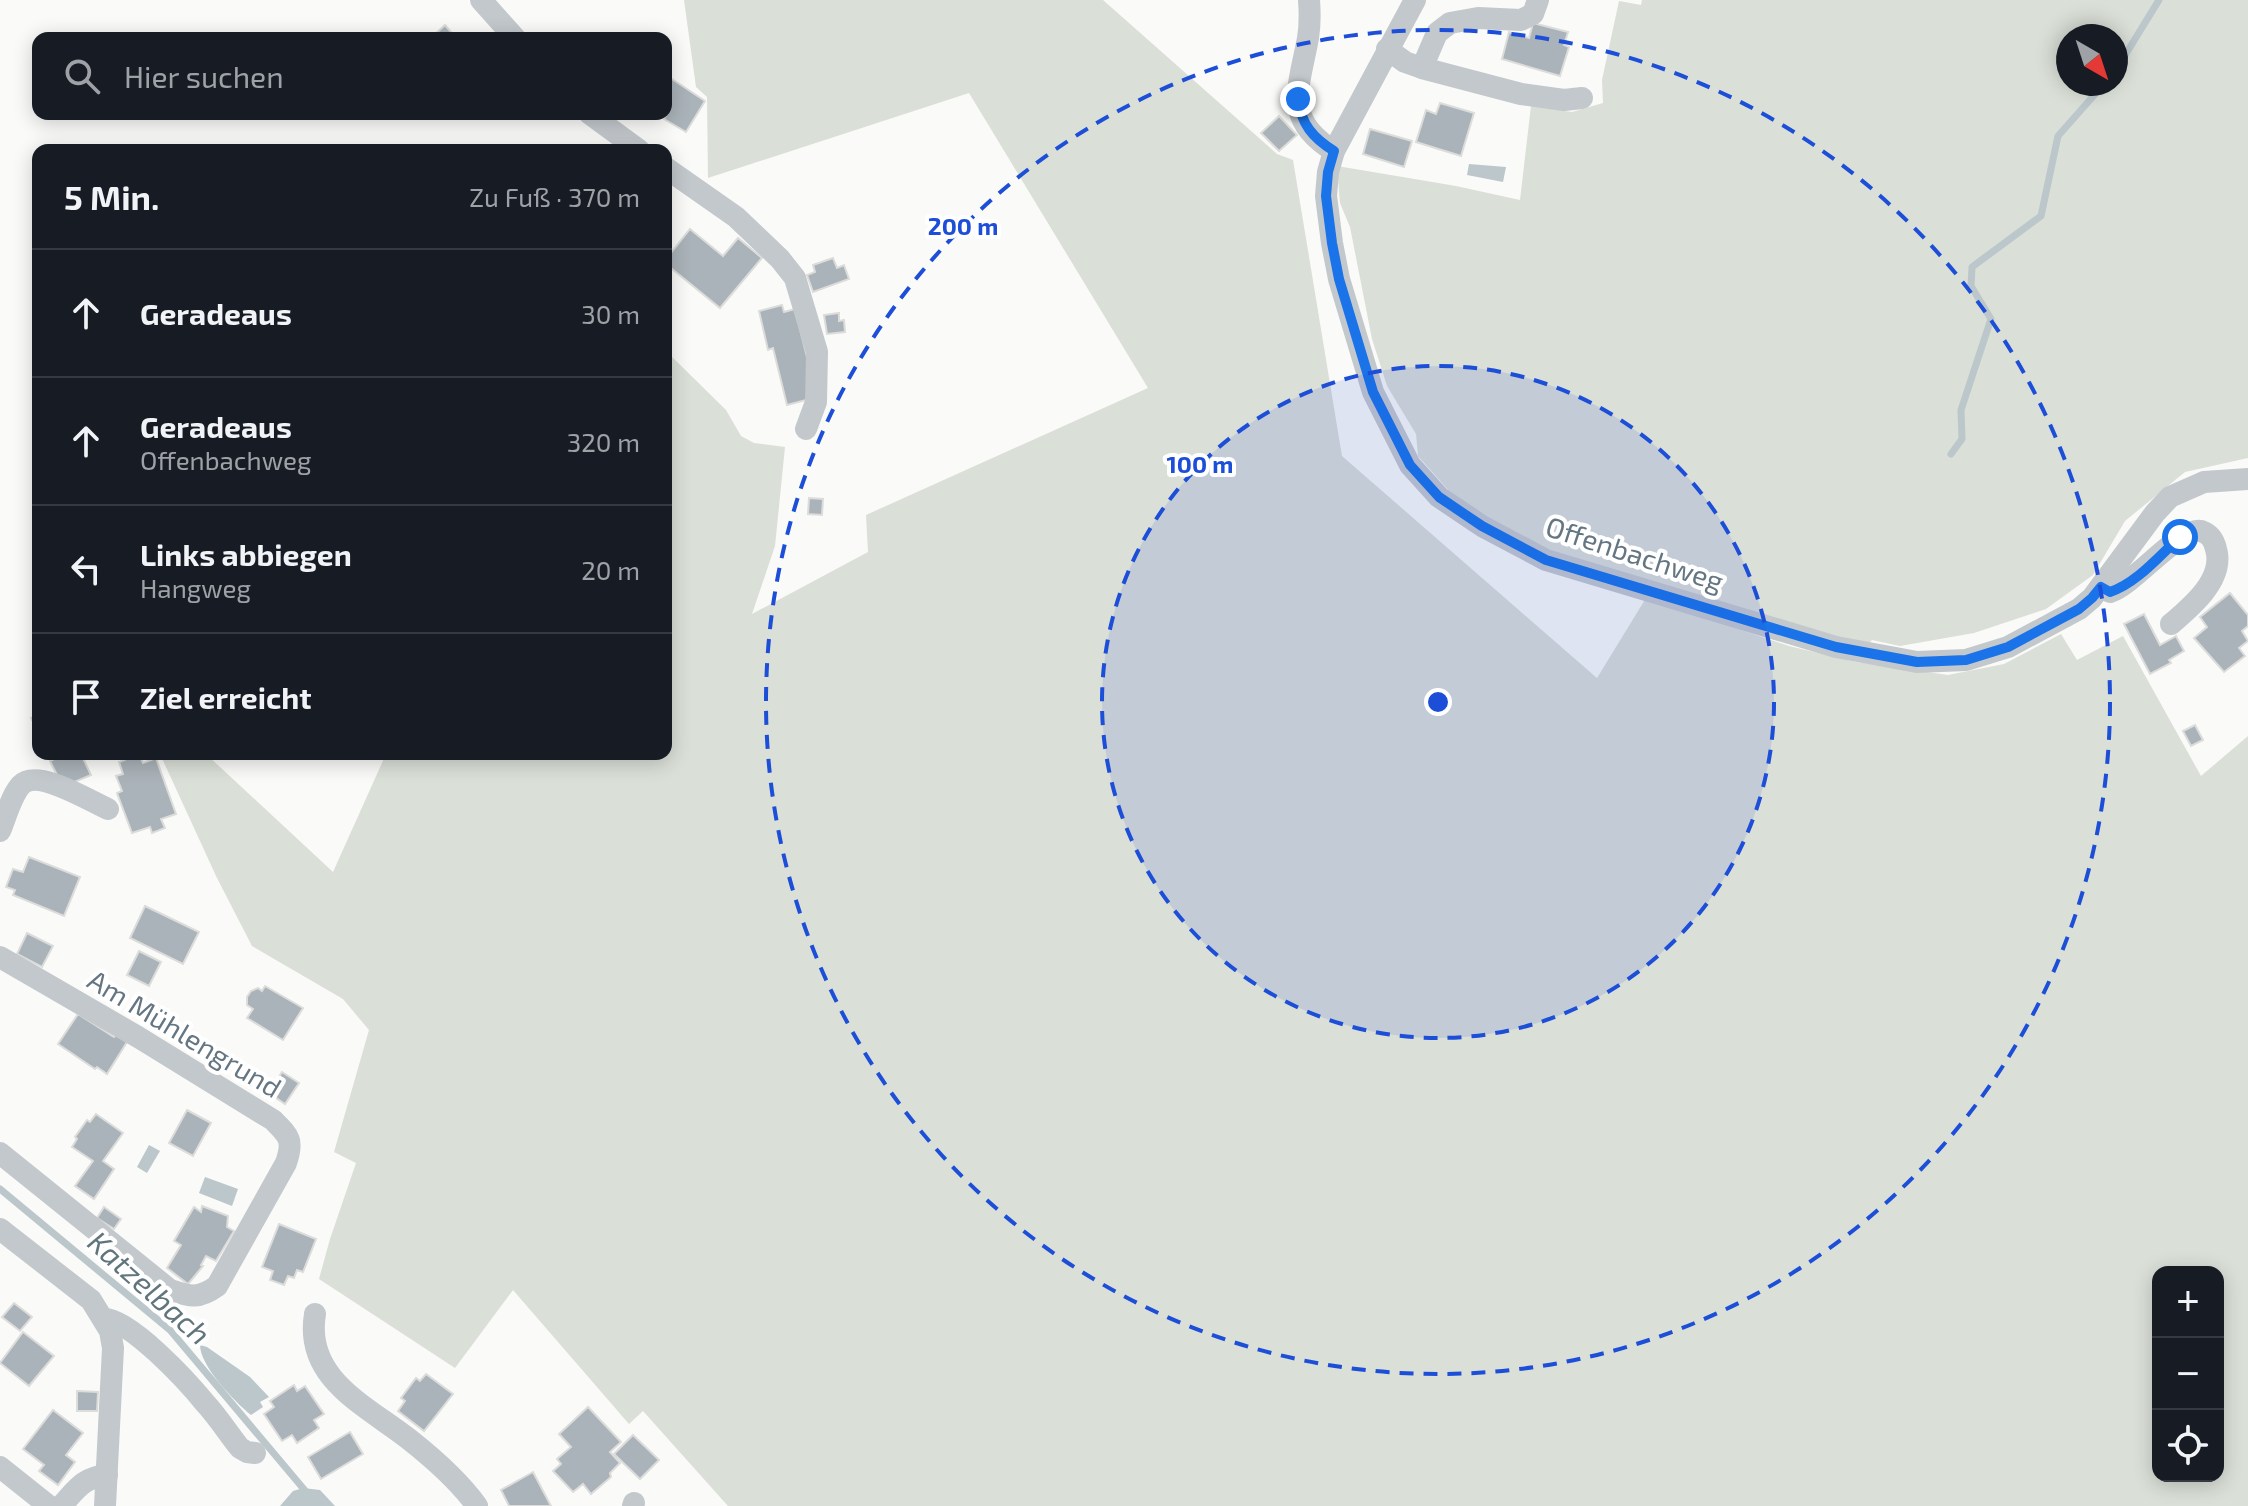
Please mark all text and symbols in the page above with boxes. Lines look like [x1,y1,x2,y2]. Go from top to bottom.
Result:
north arrow [2056,24,2128,96]
search box [32,32,672,120]
icon: search [60,54,104,98]
text: Hier suchen [124,58,284,94]
route end [1280,81,1316,117]
text: 5 Min. [64,176,159,217]
text: Zu Fuß · 370 m [469,181,640,212]
text: 200 m [928,211,998,240]
icon: ahead [64,291,108,335]
text: Geradeaus [140,295,292,331]
text: 30 m [581,298,640,329]
text: Geradeaus [140,408,292,444]
icon: ahead [64,419,108,463]
text: 320 m [567,426,640,457]
text: Offenbachweg [140,444,311,475]
text: 100 m [1167,449,1233,478]
street label: Offenbachweg [1542,508,1728,598]
route start [2162,519,2198,555]
text: Links abbiegen [140,536,352,572]
icon: left [64,547,108,591]
text: 20 m [581,554,640,585]
text: Hangweg [140,572,251,603]
icon: arrive [64,675,108,719]
text: Ziel erreicht [140,679,312,715]
centre of rings [1424,688,1452,716]
street label: Am Mühlengrund [82,962,288,1104]
water label: Katzelbach [81,1223,219,1351]
map controls [2152,1266,2224,1482]
button: + [2152,1266,2224,1338]
button: − [2152,1338,2224,1410]
button: locate [2152,1410,2224,1482]

